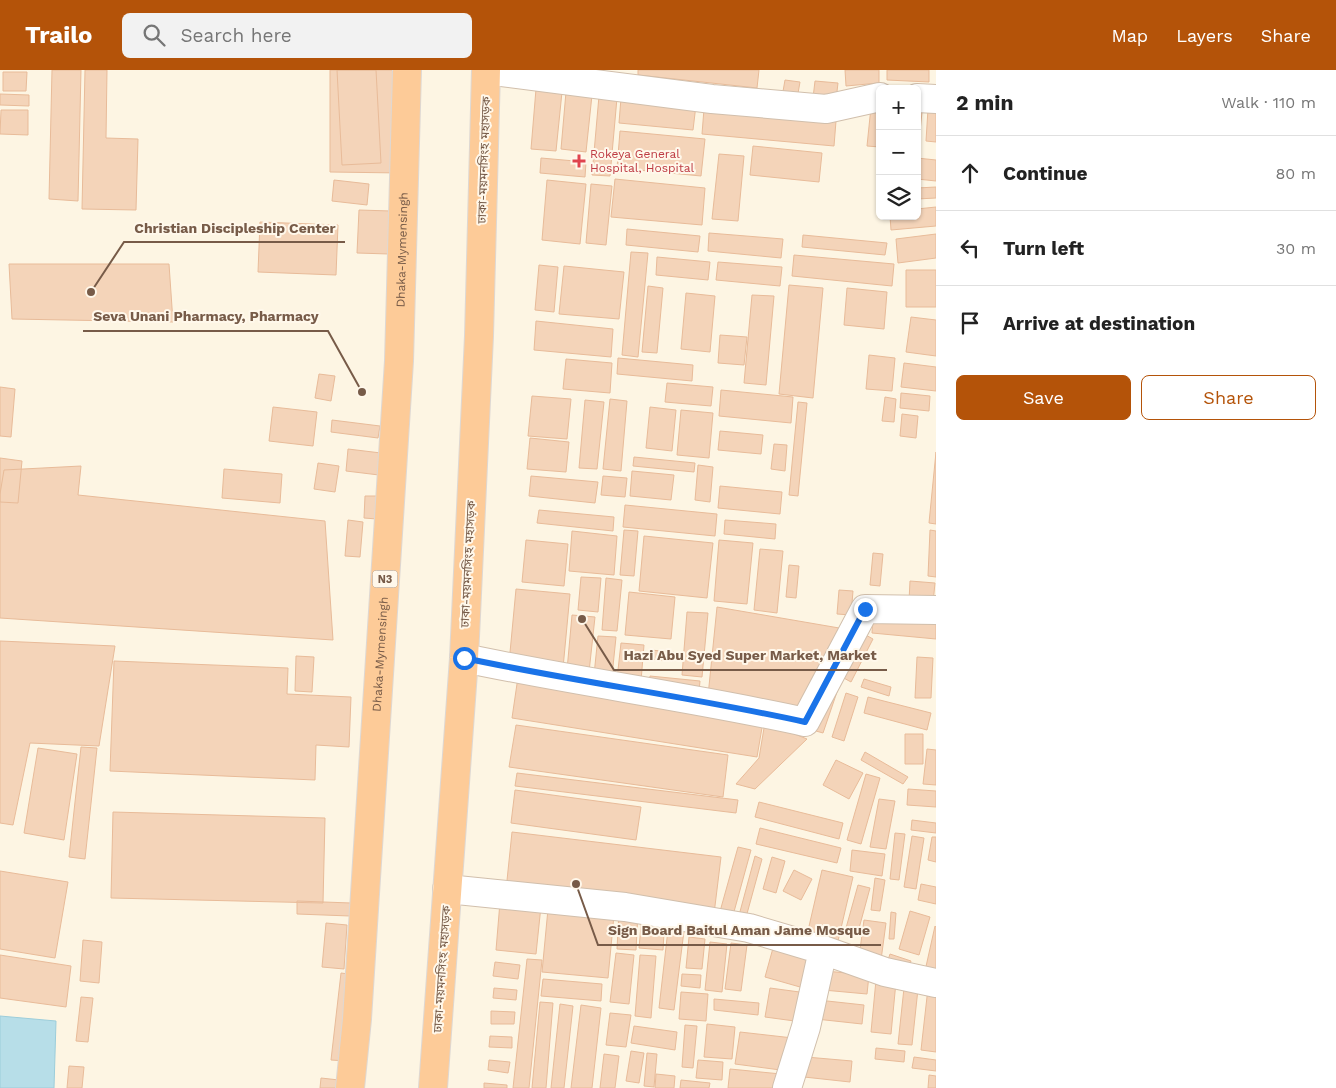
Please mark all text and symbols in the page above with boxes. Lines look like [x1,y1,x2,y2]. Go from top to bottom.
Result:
search box [122,13,472,58]
text: Trailo [25,21,92,49]
icon: search [140,21,168,49]
text: Search here [180,24,292,47]
text: Map [1111,25,1148,46]
text: Layers [1176,25,1233,46]
text: Share [1261,25,1311,46]
map controls [876,85,921,220]
button: + [876,85,921,130]
text: 2 min [956,90,1013,115]
text: Walk · 110 m [1221,93,1316,112]
street label: ঢাকা-ময়মনসিংহ মহাসড়ক [474,96,493,225]
button: − [876,130,921,175]
place label: Rokeya General Hospital, Hospital [590,147,695,175]
marker: Rokeya General Hospital, Hospital [572,154,586,168]
icon: ahead [956,159,984,187]
text: Continue [1003,162,1087,185]
text: 80 m [1275,164,1316,183]
button: layers [876,175,921,220]
street label: Dhaka-Mymensingh [393,192,411,308]
callout: Christian Discipleship Center [124,213,345,242]
text: Christian Discipleship Center [134,220,336,236]
icon: left [956,234,984,262]
text: Turn left [1003,237,1084,260]
text: 30 m [1276,239,1316,258]
callout: Seva Unani Pharmacy, Pharmacy [83,302,328,331]
text: Seva Unani Pharmacy, Pharmacy [93,308,319,324]
icon: arrive [956,309,984,337]
text: Arrive at destination [1003,312,1195,335]
button: Save [956,375,1131,420]
button: Share [1141,375,1316,420]
street label: ঢাকা-ময়মনসিংহ মহাসড়ক [457,500,478,629]
road number: N3 [372,570,398,588]
street label: Dhaka-Mymensingh [370,596,391,712]
route end [854,598,877,621]
callout: Hazi Abu Syed Super Market, Market [614,641,887,670]
route start [453,647,476,670]
text: Hazi Abu Syed Super Market, Market [623,647,877,663]
street label: ঢাকা-ময়মনসিংহ মহাসড়ক [430,905,453,1034]
callout: Sign Board Baitul Aman Jame Mosque [598,916,881,945]
text: Sign Board Baitul Aman Jame Mosque [608,922,870,938]

